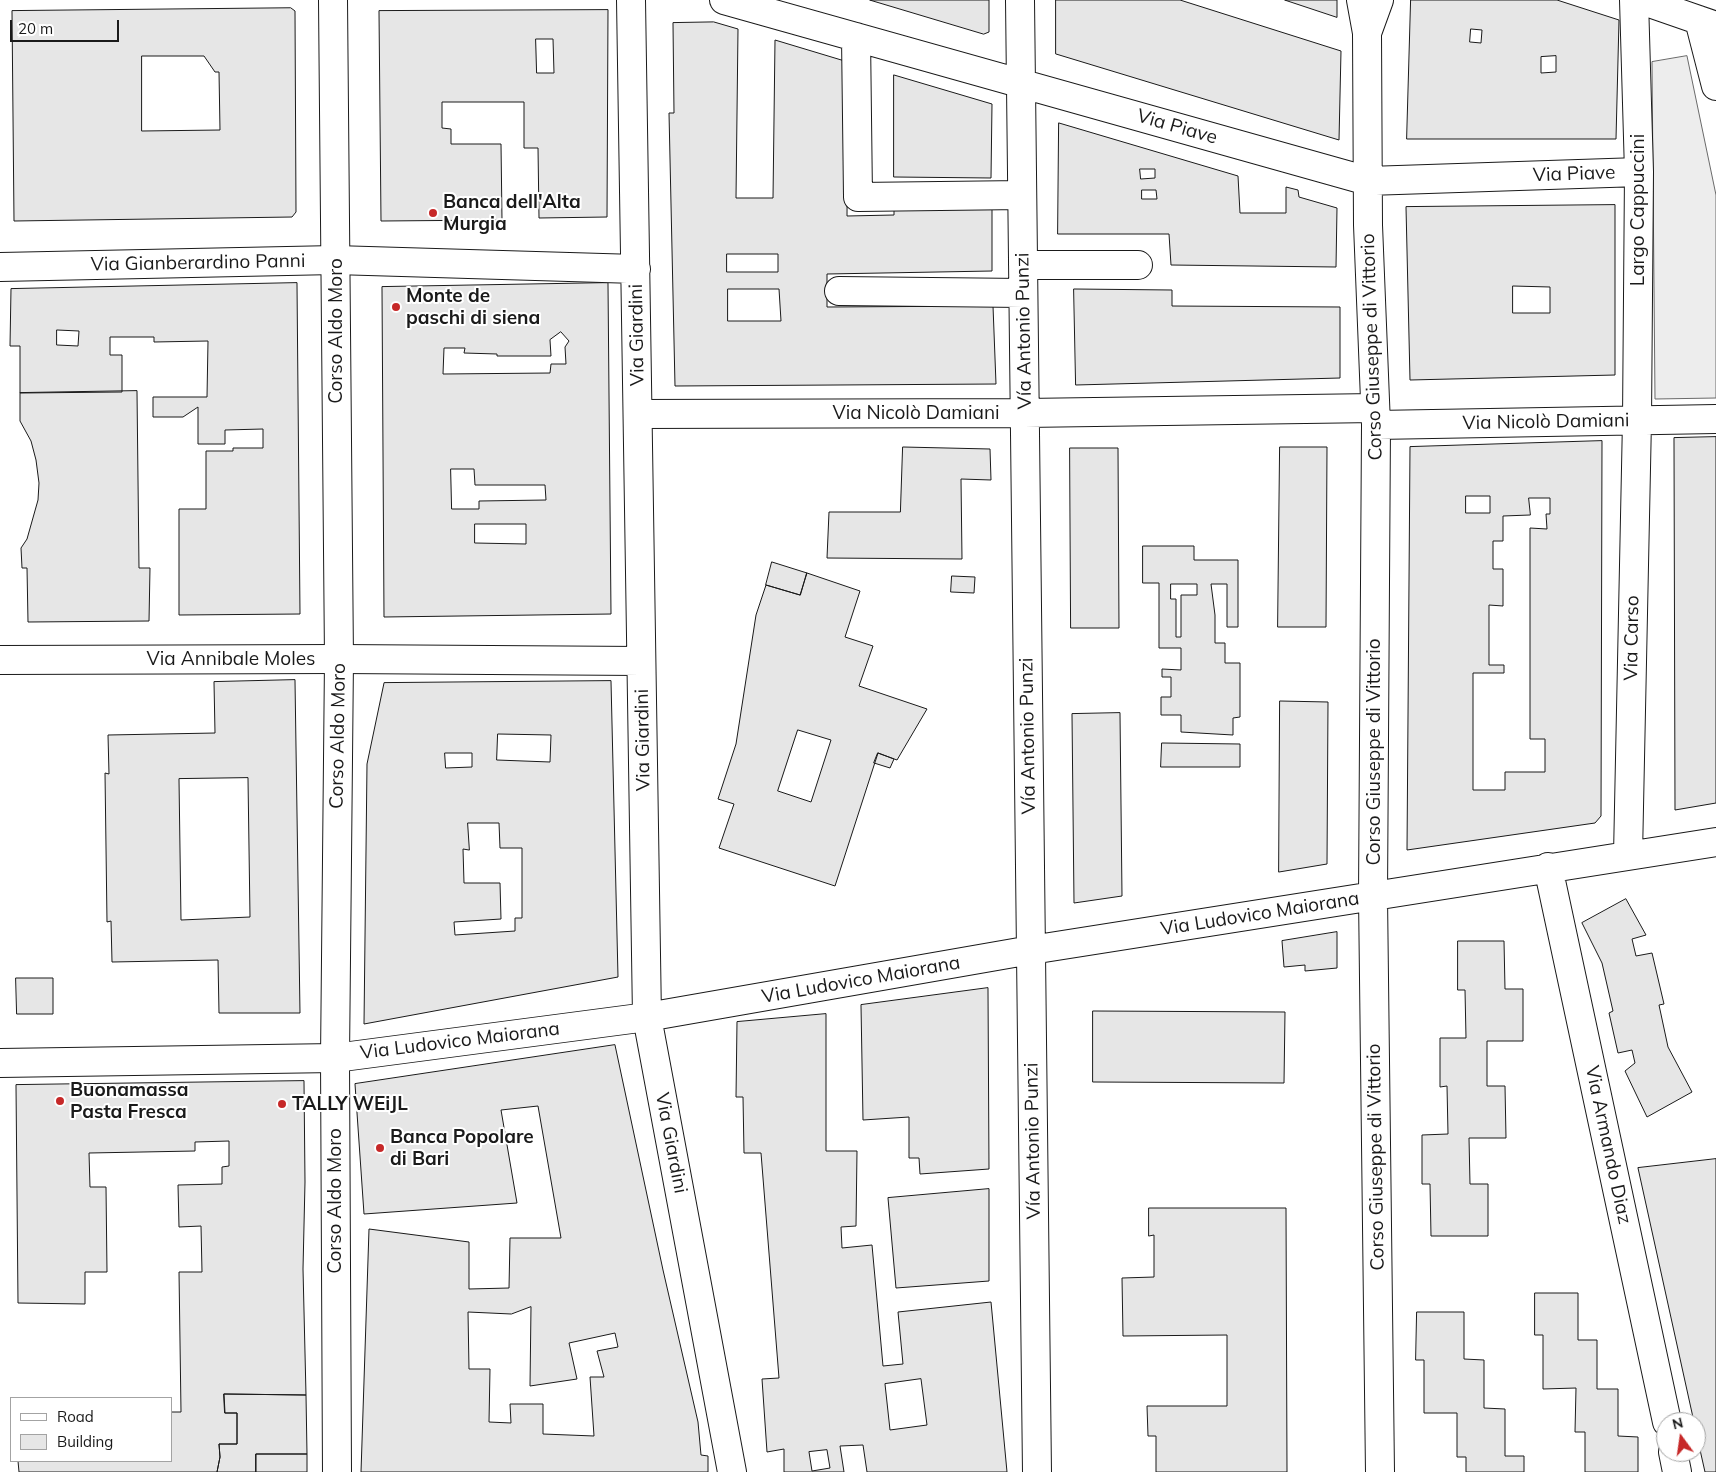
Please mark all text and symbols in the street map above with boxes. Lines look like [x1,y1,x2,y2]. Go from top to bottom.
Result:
scale bar [12,10,121,42]
text: 20 m [18,19,53,38]
street label: Via Piave [1134,105,1220,149]
street label: Largo Cappuccini [1627,134,1649,286]
street label: Via Piave [1532,161,1616,187]
place label: Banca dell'Alta Murgia [443,191,581,235]
marker: Banca dell'Alta Murgia [427,207,439,219]
street label: Corso Giuseppe di Vittorio [1357,233,1387,461]
street label: Via Gianberardino Panni [90,250,306,276]
street label: Vía Antonio Punzi [1011,252,1037,410]
street label: Corso Aldo Moro [325,258,347,404]
street label: Via Giardini [625,284,649,386]
place label: Monte de paschi di siena [406,285,540,329]
marker: Monte de paschi di siena [390,301,402,313]
street label: Via Nicolò Damiani [832,402,1000,424]
street label: Via Nicolò Damiani [1462,409,1630,435]
street label: Via Carso [1620,595,1644,681]
street label: Corso Giuseppe di Vittorio [1363,638,1385,866]
street label: Via Annibale Moles [147,648,315,670]
street label: Vía Antonio Punzi [1015,657,1041,815]
street label: Corso Aldo Moro [325,663,351,809]
street label: Via Giardini [631,689,655,791]
street label: Via Ludovico Maiorana [1159,887,1361,941]
street label: Via Ludovico Maiorana [760,951,962,1009]
street label: Via Ludovico Maiorana [359,1017,561,1065]
street label: Corso Giuseppe di Vittorio [1363,1043,1389,1271]
street label: Vía Antonio Punzi [1020,1062,1046,1220]
street label: Via Armando Diaz [1580,1064,1636,1226]
place label: Buonamassa Pasta Fresca [70,1079,189,1123]
street label: Via Giardini [650,1091,692,1195]
place label: TALLY WEiJL [292,1093,408,1115]
marker: Buonamassa Pasta Fresca [54,1095,66,1107]
marker: TALLY WEiJL [276,1098,288,1110]
place label: Banca Popolare di Bari [390,1126,534,1170]
street label: Corso Aldo Moro [324,1128,346,1274]
marker: Banca Popolare di Bari [374,1142,386,1154]
legend [10,1397,172,1462]
text: Road [57,1407,94,1426]
north arrow [1656,1412,1706,1462]
text: N [1670,1413,1685,1433]
text: Building [57,1432,113,1451]

